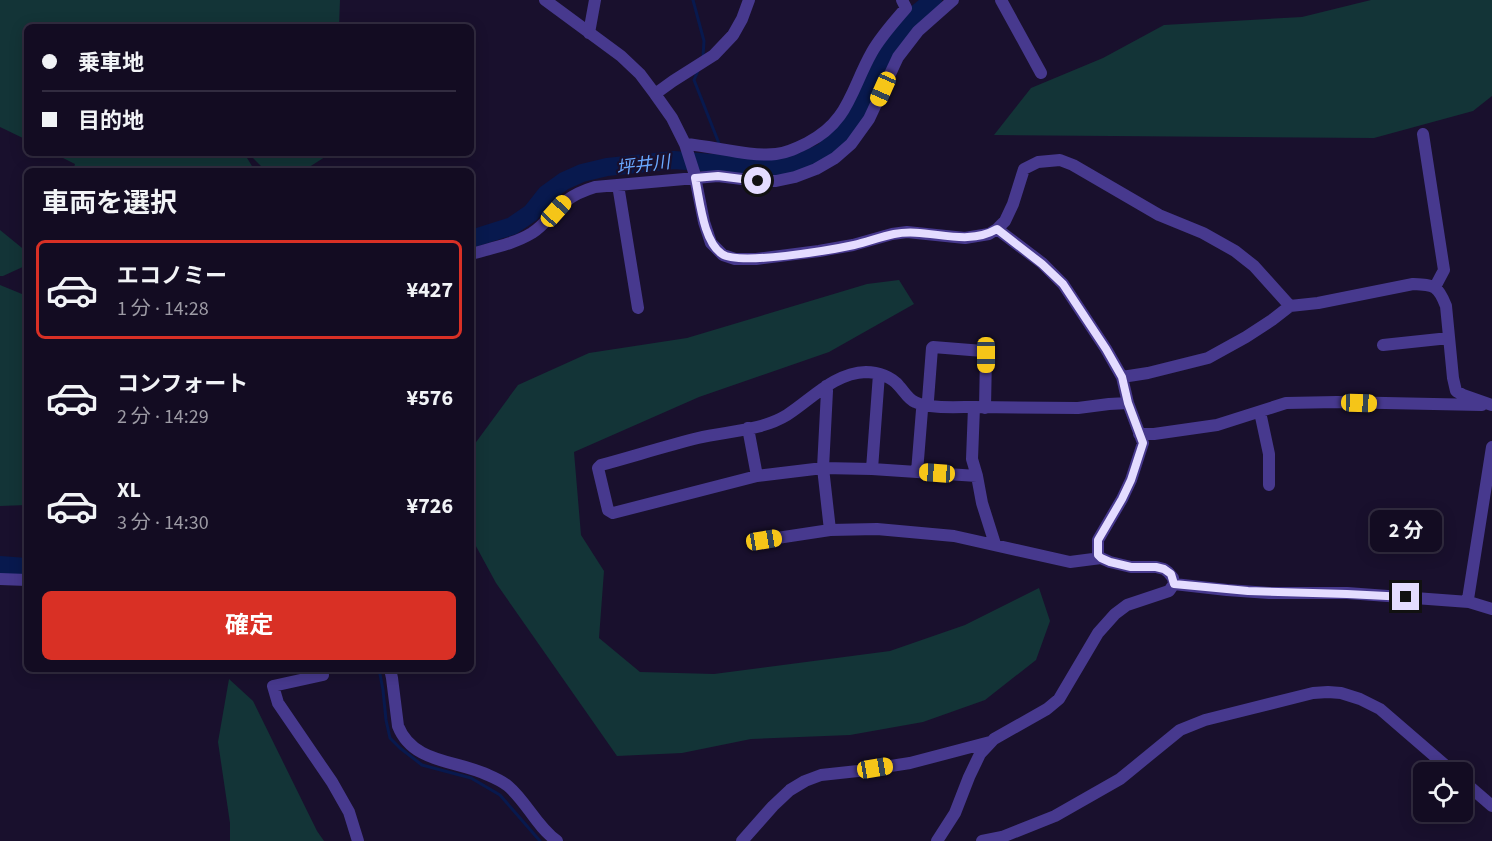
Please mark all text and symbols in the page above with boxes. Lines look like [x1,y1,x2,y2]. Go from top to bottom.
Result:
text: 乗車地 [78,47,144,79]
car [867,69,899,109]
text: 目的地 [78,105,144,137]
water label: 坪井川 [615,150,673,181]
route start [744,167,771,194]
text: 車両を選択 [42,184,177,223]
car [537,192,575,230]
text: エコノミー [117,260,227,292]
icon: car [45,263,99,317]
text: ¥427 [407,274,453,306]
text: 1 分 · 14:28 [117,295,209,323]
car [977,337,995,373]
text: コンフォート [117,368,248,400]
icon: car [45,371,99,425]
text: ¥576 [407,382,453,414]
car [1341,393,1377,413]
text: 2 分 · 14:29 [117,403,209,431]
car [918,463,956,483]
text: XL [117,474,141,506]
icon: car [45,479,99,533]
text: ¥726 [407,490,453,522]
text: 3 分 · 14:30 [117,509,209,537]
callout: 2 分 [1370,510,1442,552]
text: 2 分 [1389,517,1423,545]
car [745,528,783,552]
route end [1392,583,1419,610]
button: 確定 [42,591,456,660]
car [856,756,894,780]
map controls [1413,762,1473,822]
button: locate [1413,762,1473,822]

